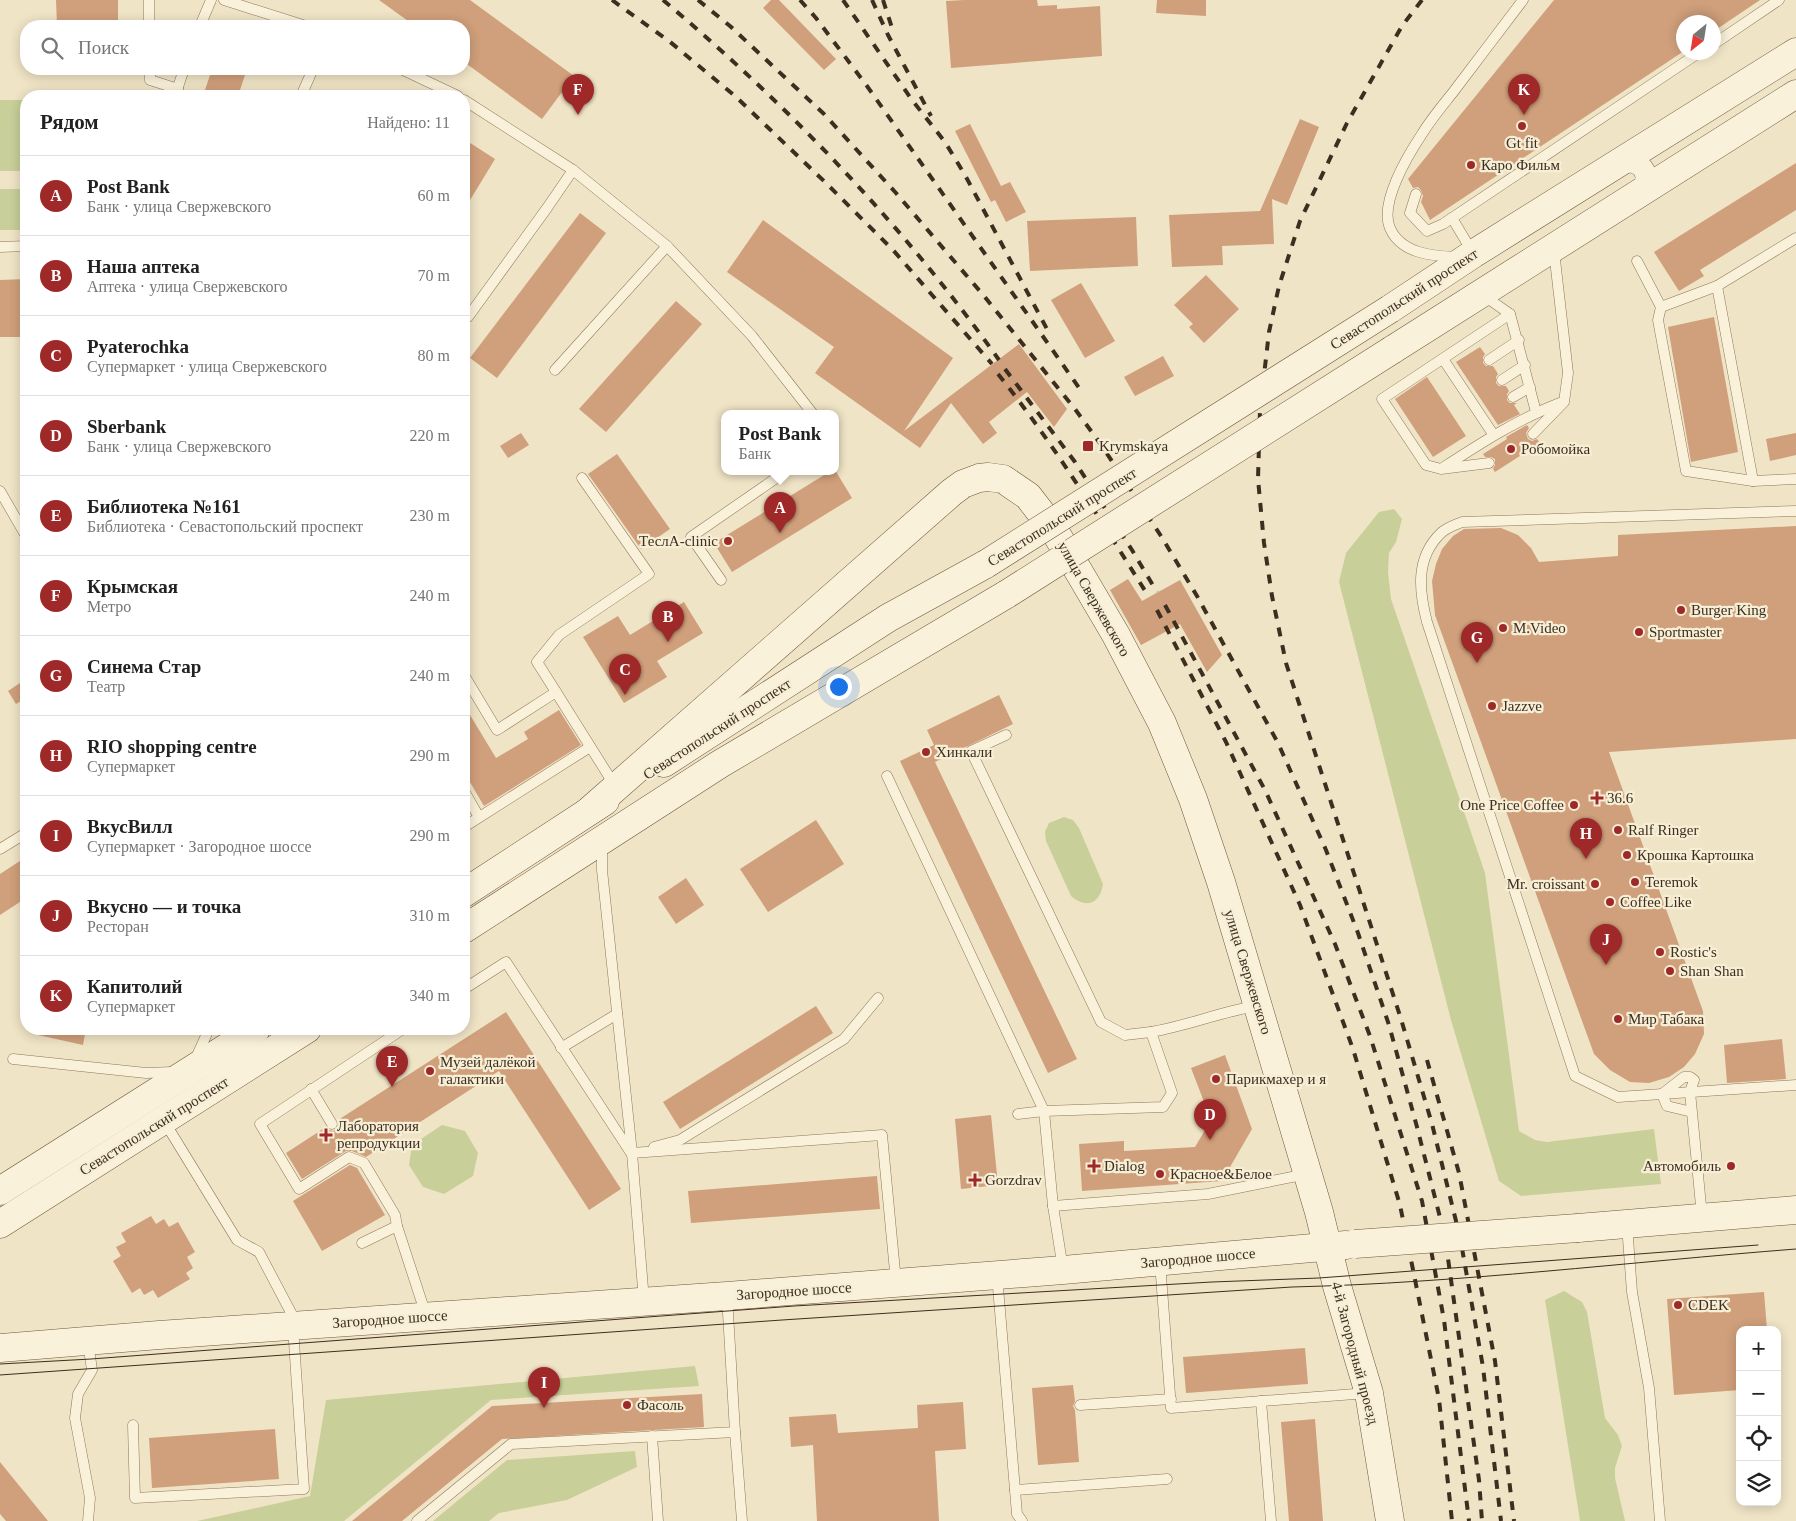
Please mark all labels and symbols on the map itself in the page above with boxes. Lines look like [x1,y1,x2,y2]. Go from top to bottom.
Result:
north arrow [1676,15,1721,60]
pin: F [562,74,594,115]
pin: K [1508,74,1540,115]
marker: Gt fit [1516,120,1528,132]
place label: Gt fit [1506,135,1539,151]
place label: Каро Фильм [1481,157,1560,173]
marker: Каро Фильм [1465,159,1477,171]
street label: Севастопольский проспект [1327,245,1481,353]
place label: Krymskaya [1099,438,1168,454]
marker: Krymskaya [1081,439,1095,453]
place label: Робомойка [1521,441,1590,457]
marker: Робомойка [1505,443,1517,455]
street label: Севастопольский проспект [985,464,1140,570]
pin: A [764,492,796,533]
place label: ТеслА-clinic [639,533,718,549]
marker: ТеслА-clinic [722,535,734,547]
street label: улица Свержевского [1055,539,1133,659]
pin: B [652,601,684,642]
place label: Burger King [1691,602,1767,618]
marker: Burger King [1675,604,1687,616]
place label: M.Video [1513,620,1566,636]
pin: G [1461,622,1493,663]
marker: M.Video [1497,622,1509,634]
place label: Sportmaster [1649,624,1722,640]
marker: Sportmaster [1633,626,1645,638]
pin: C [609,654,641,695]
your location [826,674,852,700]
street label: Севастопольский проспект [640,675,794,783]
place label: Jazzve [1502,698,1542,714]
marker: Jazzve [1486,700,1498,712]
place label: Хинкали [936,744,992,760]
marker: Хинкали [920,746,932,758]
place label: 36.6 [1607,790,1634,806]
marker: 36.6 [1591,792,1603,804]
place label: One Price Coffee [1460,797,1564,813]
marker: One Price Coffee [1568,799,1580,811]
pin: H [1570,818,1602,859]
place label: Ralf Ringer [1628,822,1698,838]
marker: Ralf Ringer [1612,824,1624,836]
place label: Крошка Картошка [1637,847,1754,863]
marker: Крошка Картошка [1621,849,1633,861]
place label: Teremok [1645,874,1699,890]
place label: Mr. croissant [1507,876,1586,892]
marker: Teremok [1629,876,1641,888]
marker: Mr. croissant [1589,878,1601,890]
place label: Coffee Like [1620,894,1692,910]
marker: Coffee Like [1604,896,1616,908]
street label: улица Свержевского [1221,908,1275,1036]
pin: J [1590,924,1622,965]
place label: Rostic's [1670,944,1717,960]
marker: Rostic's [1654,946,1666,958]
place label: Shan Shan [1680,963,1744,979]
marker: Shan Shan [1664,965,1676,977]
place label: Мир Табака [1628,1011,1704,1027]
marker: Мир Табака [1612,1013,1624,1025]
pin: E [376,1046,408,1087]
place label: Музей далёкой галактики [440,1054,535,1087]
marker: Музей далёкой галактики [424,1065,436,1077]
place label: Парикмахер и я [1226,1071,1326,1087]
street label: Севастопольский проспект [77,1073,232,1179]
marker: Парикмахер и я [1210,1073,1222,1085]
pin: D [1194,1099,1226,1140]
place label: Лаборатория репродукции [337,1118,420,1151]
marker: Лаборатория репродукции [319,1128,333,1142]
place label: Dialog [1104,1158,1145,1174]
place label: Автомобиль [1643,1158,1721,1174]
marker: Dialog [1088,1160,1100,1172]
marker: Автомобиль [1725,1160,1737,1172]
place label: Красное&Белое [1170,1166,1272,1182]
marker: Красное&Белое [1154,1168,1166,1180]
place label: Gorzdrav [985,1172,1042,1188]
marker: Gorzdrav [969,1174,981,1186]
street label: Загородное шоссе [1140,1245,1256,1271]
street label: Загородное шоссе [736,1279,852,1303]
street label: 4-й Загородный проезд [1328,1280,1382,1426]
place label: CDEK [1688,1297,1729,1313]
marker: CDEK [1672,1299,1684,1311]
street label: Загородное шоссе [332,1307,448,1331]
pin: I [528,1367,560,1408]
place label: Фасоль [637,1397,684,1413]
marker: Фасоль [621,1399,633,1411]

